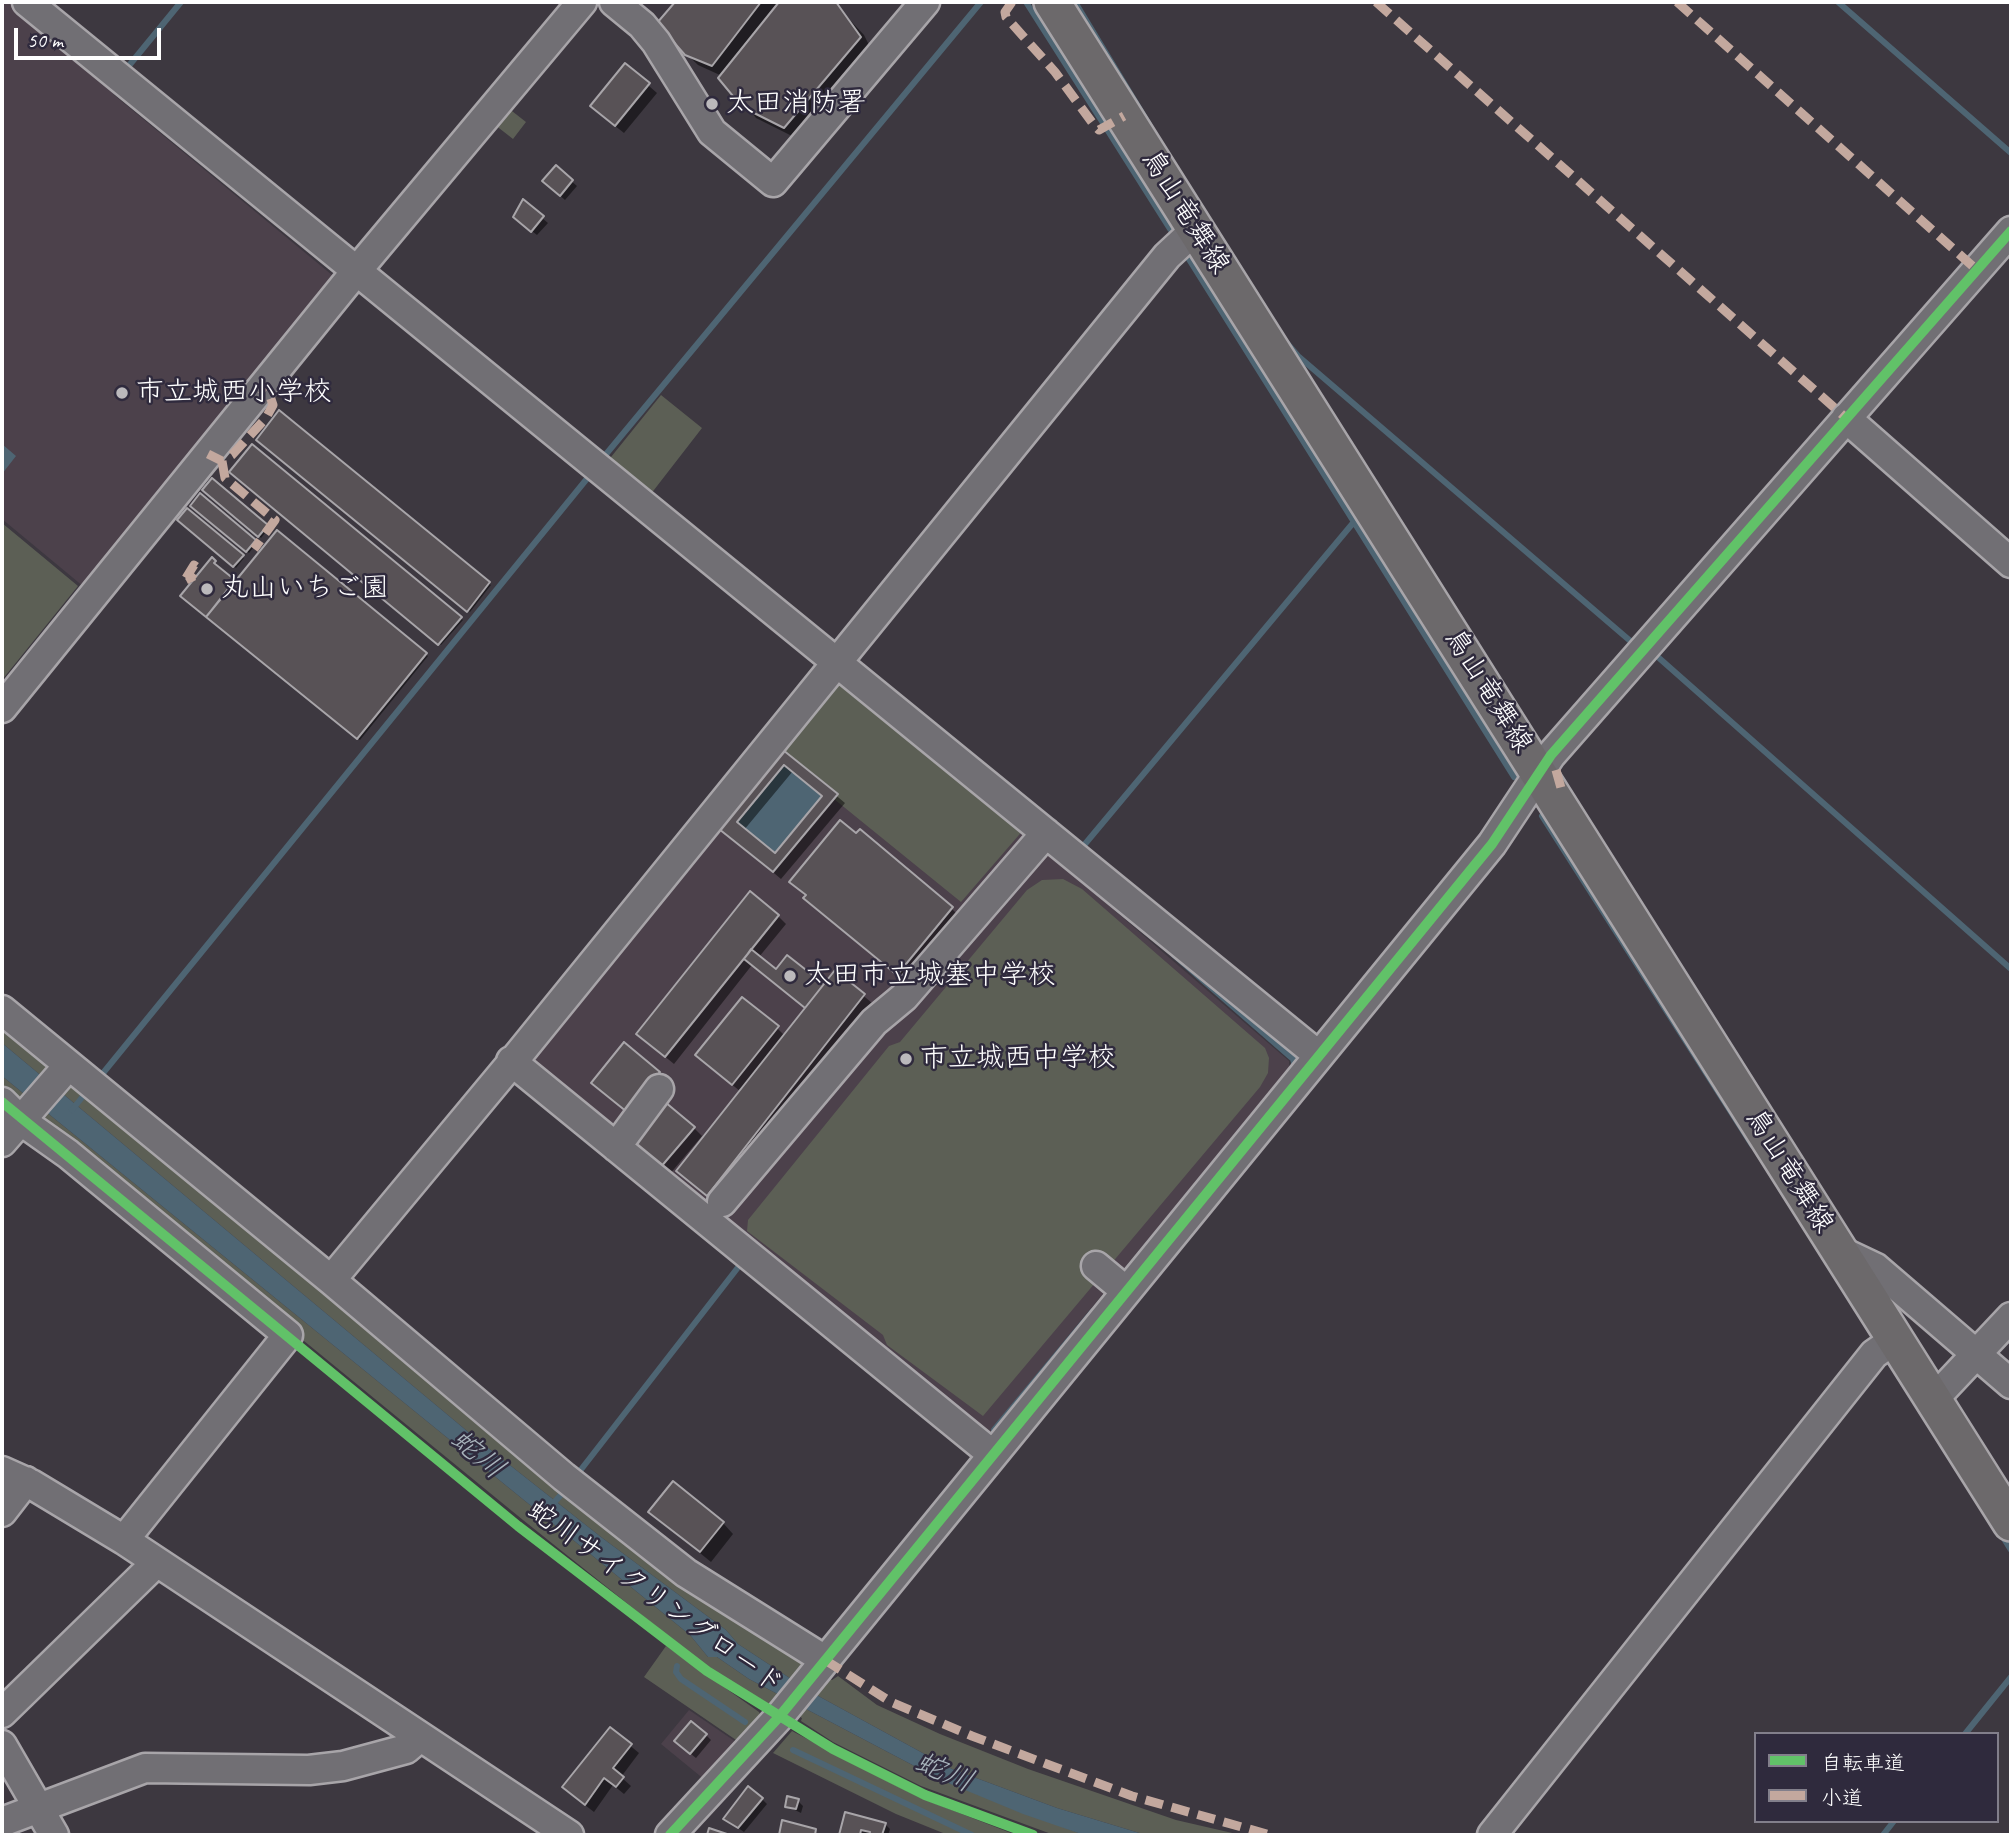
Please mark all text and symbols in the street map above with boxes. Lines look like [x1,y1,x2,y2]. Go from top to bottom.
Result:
scale bar [18,14,164,58]
text: 50 m [27,27,63,53]
place label: 太田消防署 [726,87,866,121]
marker: 太田消防署 [704,96,720,112]
street label: 鳥山竜舞線 [1134,144,1236,280]
place label: 市立城西小学校 [136,376,332,410]
marker: 市立城西小学校 [114,385,130,401]
place label: 丸山いちご園 [221,572,389,606]
marker: 丸山いちご園 [199,581,215,597]
street label: 鳥山竜舞線 [1437,623,1539,759]
place label: 太田市立城塞中学校 [804,959,1056,993]
marker: 太田市立城塞中学校 [782,968,798,984]
place label: 市立城西中学校 [920,1042,1116,1076]
marker: 市立城西中学校 [898,1051,914,1067]
street label: 鳥山竜舞線 [1738,1103,1840,1239]
water label: 蛇川 [442,1422,512,1488]
street label: 蛇川サイクリングロード [521,1494,789,1702]
legend [1754,1732,1999,1823]
water label: 蛇川 [909,1745,979,1801]
text: 自転車道 [1821,1750,1905,1776]
text: 小道 [1821,1785,1863,1811]

